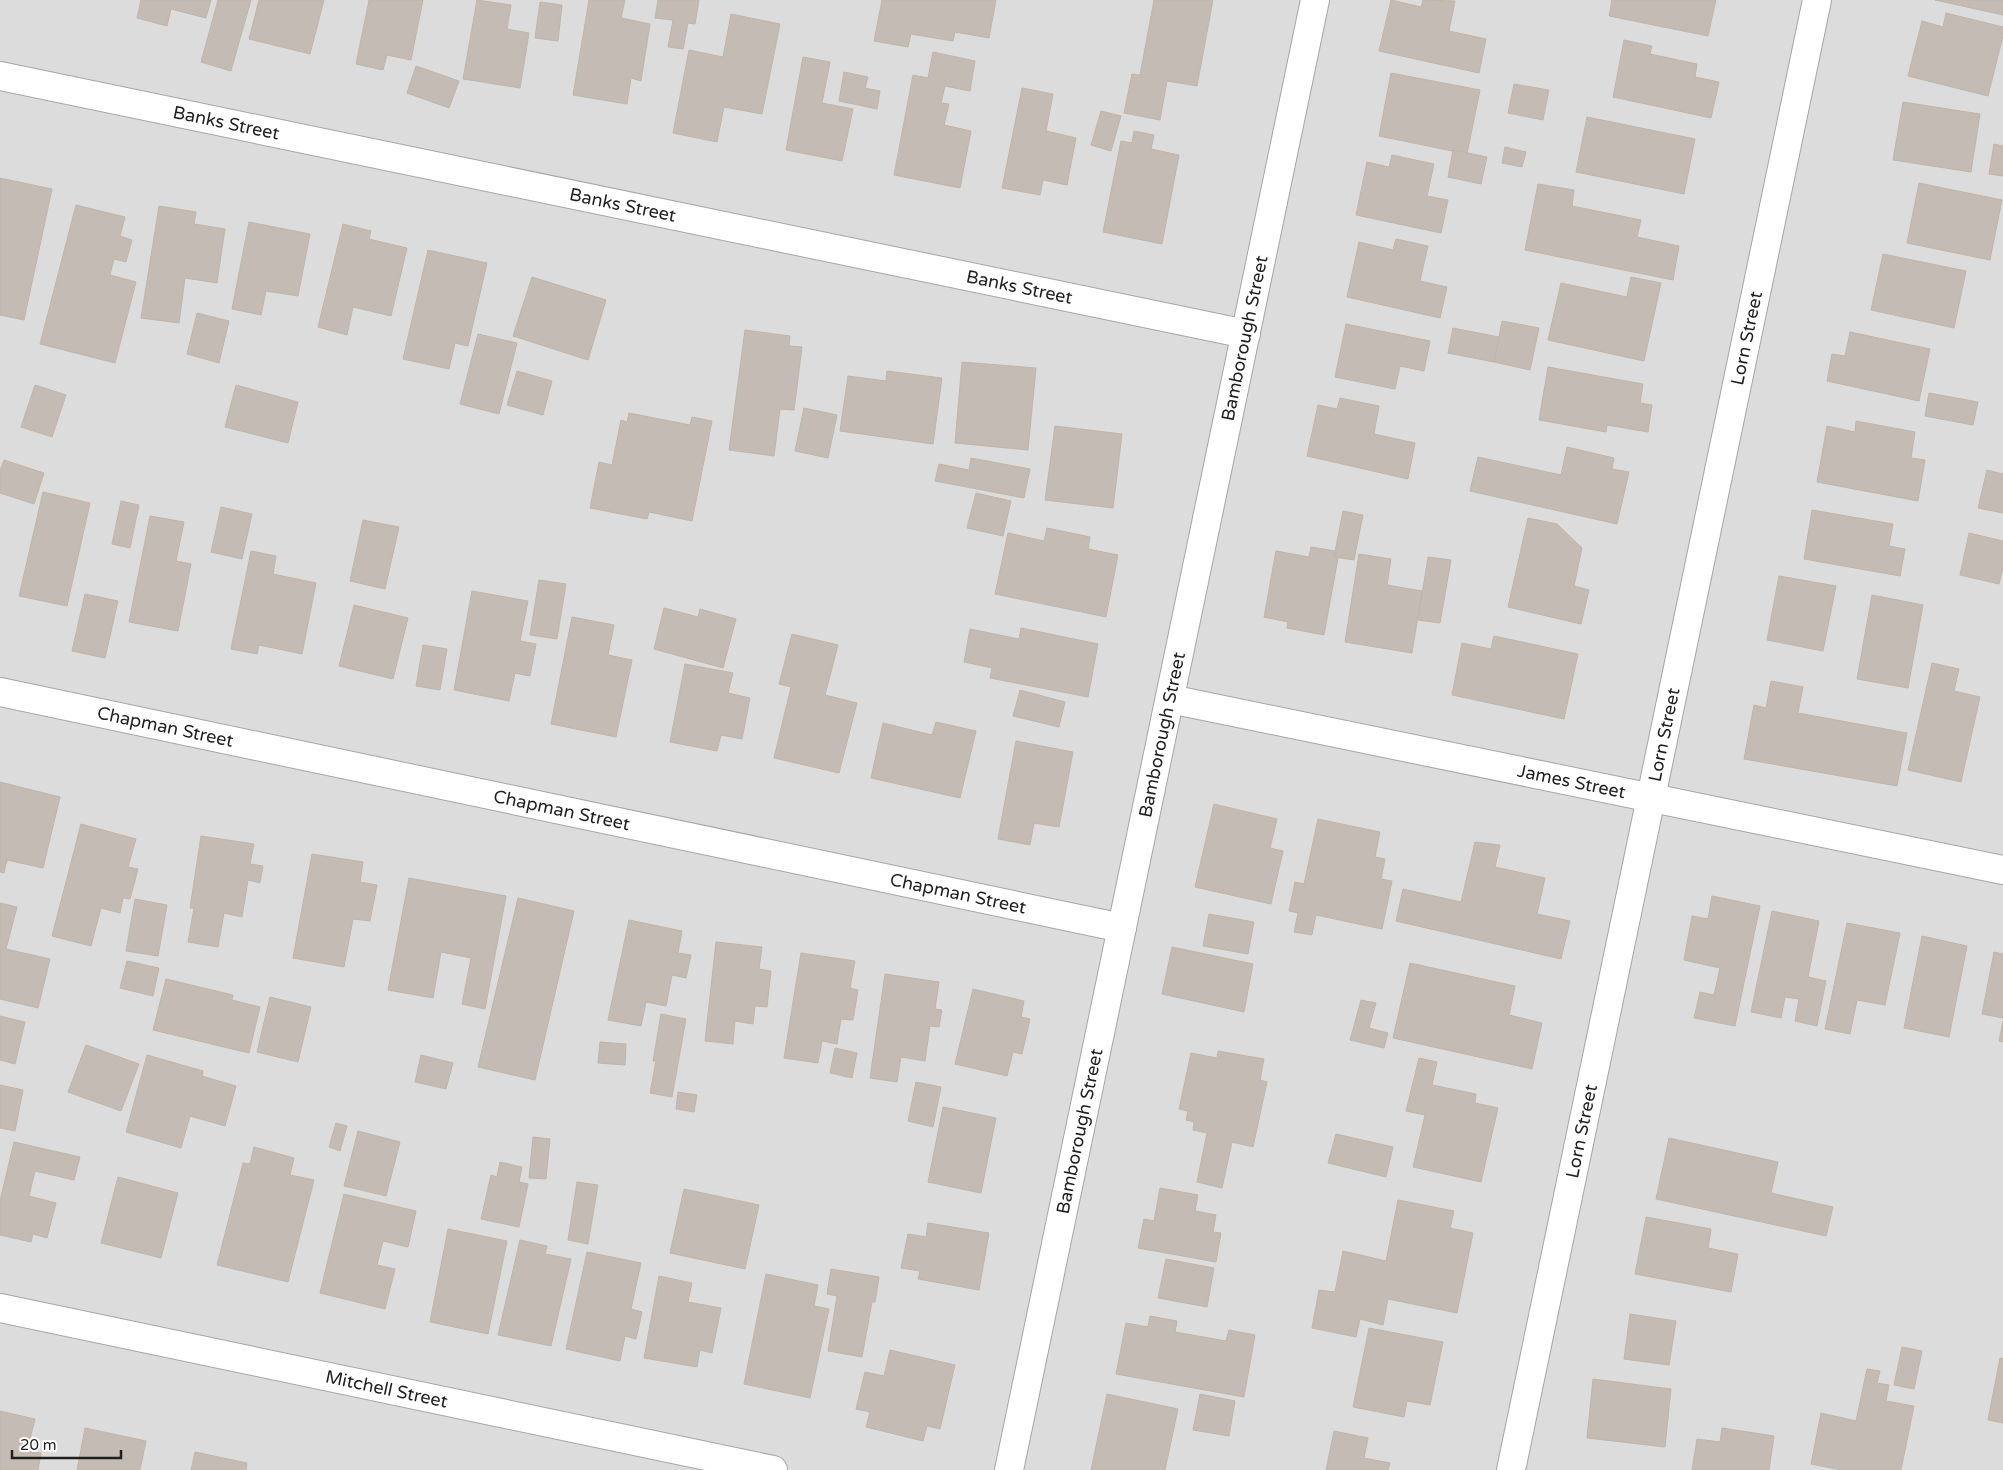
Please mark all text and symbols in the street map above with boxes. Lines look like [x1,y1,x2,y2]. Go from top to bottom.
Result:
street label: Banks Street [171,101,281,145]
street label: Banks Street [568,183,678,227]
street label: Bamborough Street [1217,253,1273,423]
street label: Banks Street [964,265,1075,309]
street label: Lorn Street [1726,289,1767,387]
street label: Bamborough Street [1134,650,1190,819]
street label: Lorn Street [1644,686,1685,784]
street label: Chapman Street [95,702,236,752]
street label: James Street [1515,760,1628,803]
street label: Chapman Street [492,785,632,835]
street label: Chapman Street [888,868,1028,919]
street label: Bamborough Street [1052,1046,1107,1216]
street label: Lorn Street [1561,1082,1602,1180]
street label: Mitchell Street [323,1365,450,1413]
scale bar [12,1428,121,1460]
text: 20 m [20,1436,57,1454]

